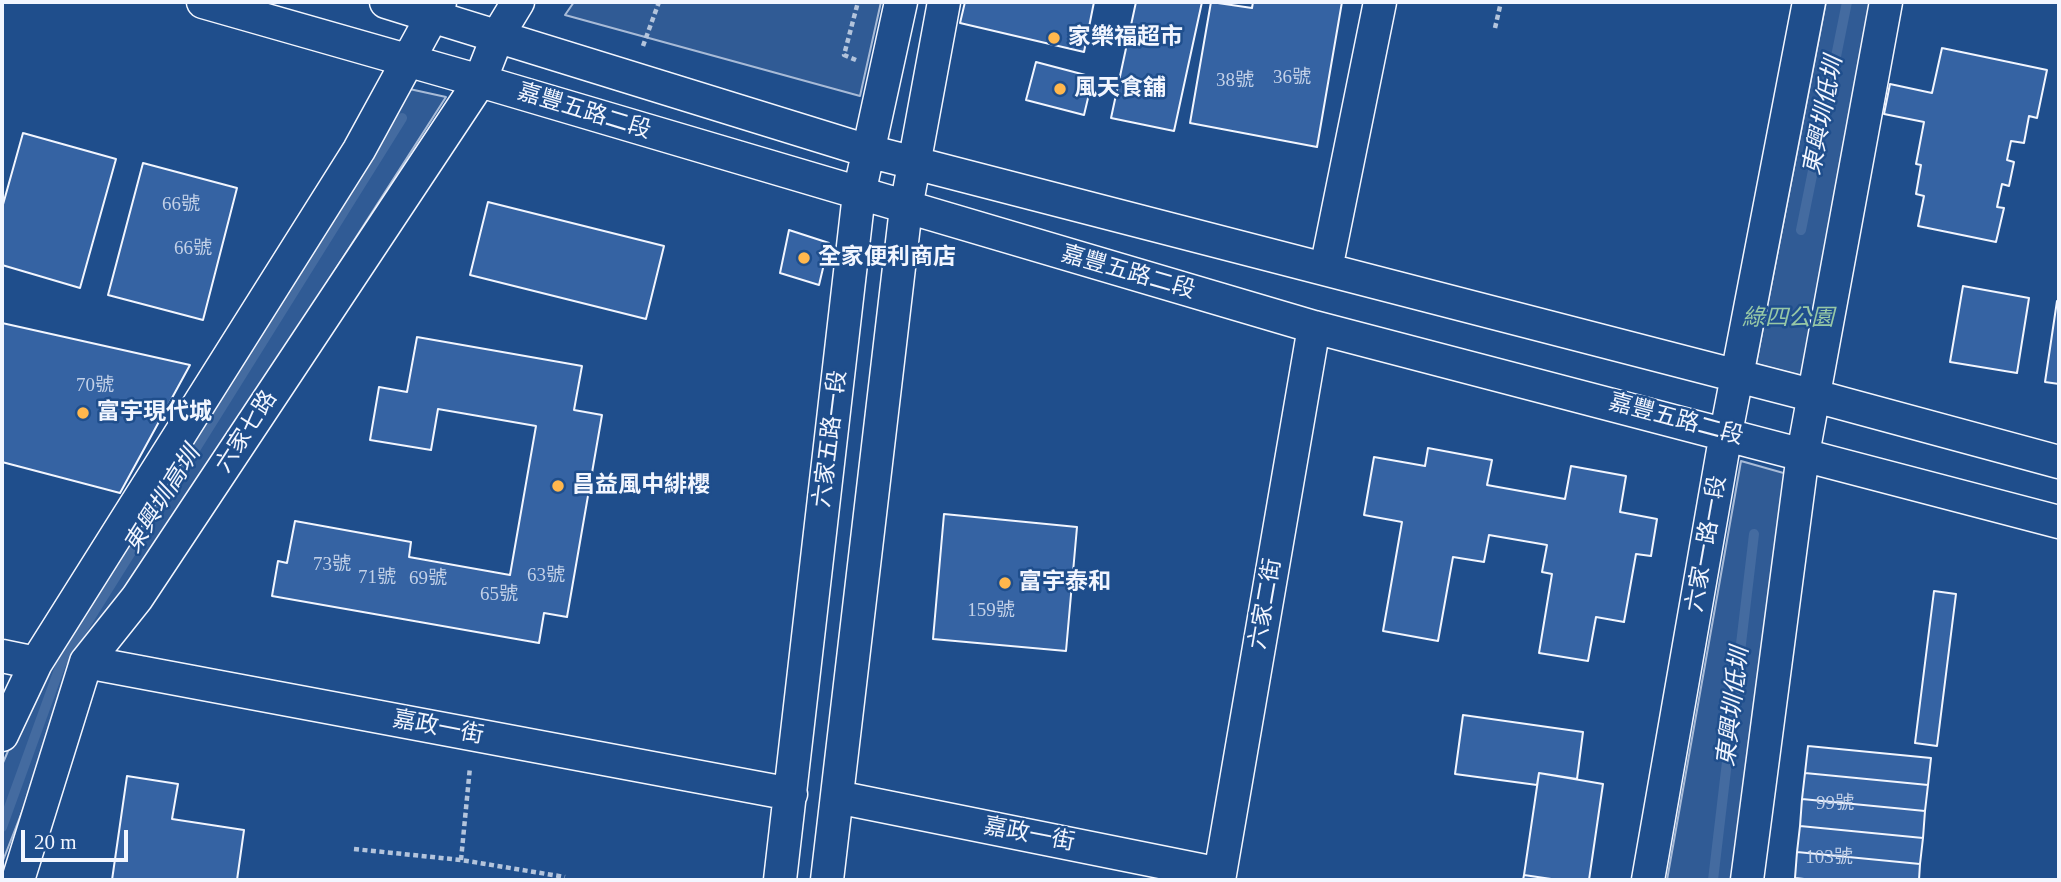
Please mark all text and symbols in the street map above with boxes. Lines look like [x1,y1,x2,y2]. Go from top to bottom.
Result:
place label: 家樂福超市 [1068,24,1183,52]
marker: 家樂福超市 [1046,30,1062,46]
water label: 東興圳低圳 [1798,54,1850,178]
house number: 36號 [1273,67,1311,89]
house number: 38號 [1216,70,1254,92]
place label: 風天食舖 [1074,75,1166,103]
street label: 嘉豐五路二段 [514,79,654,145]
marker: 風天食舖 [1052,81,1068,97]
house number: 66號 [162,194,200,216]
house number: 66號 [174,238,212,260]
street label: 嘉豐五路二段 [1058,241,1198,305]
place label: 全家便利商店 [818,244,956,272]
marker: 全家便利商店 [796,250,812,266]
park label: 綠四公園 [1742,305,1834,333]
street label: 六家五路一段 [809,369,853,509]
house number: 70號 [76,375,114,397]
street label: 六家七路 [210,386,284,478]
street label: 嘉豐五路二段 [1606,389,1746,451]
place label: 富宇現代城 [97,399,212,427]
marker: 富宇現代城 [75,405,91,421]
water label: 東興圳高圳 [119,441,207,559]
place label: 昌益風中緋櫻 [572,472,710,500]
street label: 六家一路一段 [1681,474,1733,614]
marker: 昌益風中緋櫻 [550,478,566,494]
house number: 73號 [313,554,351,576]
street label: 六家二街 [1244,556,1288,652]
house number: 63號 [527,565,565,587]
house number: 71號 [358,567,396,589]
house number: 69號 [409,568,447,590]
place label: 富宇泰和 [1019,569,1111,597]
marker: 富宇泰和 [997,575,1013,591]
house number: 65號 [480,584,518,606]
house number: 159號 [967,600,1015,622]
water label: 東興圳低圳 [1712,646,1756,768]
street label: 嘉政一街 [390,706,486,750]
house number: 99號 [1816,793,1854,815]
street label: 嘉政一街 [981,813,1077,857]
scale bar [24,816,131,860]
text: 20 m [34,830,77,854]
house number: 103號 [1805,847,1853,869]

